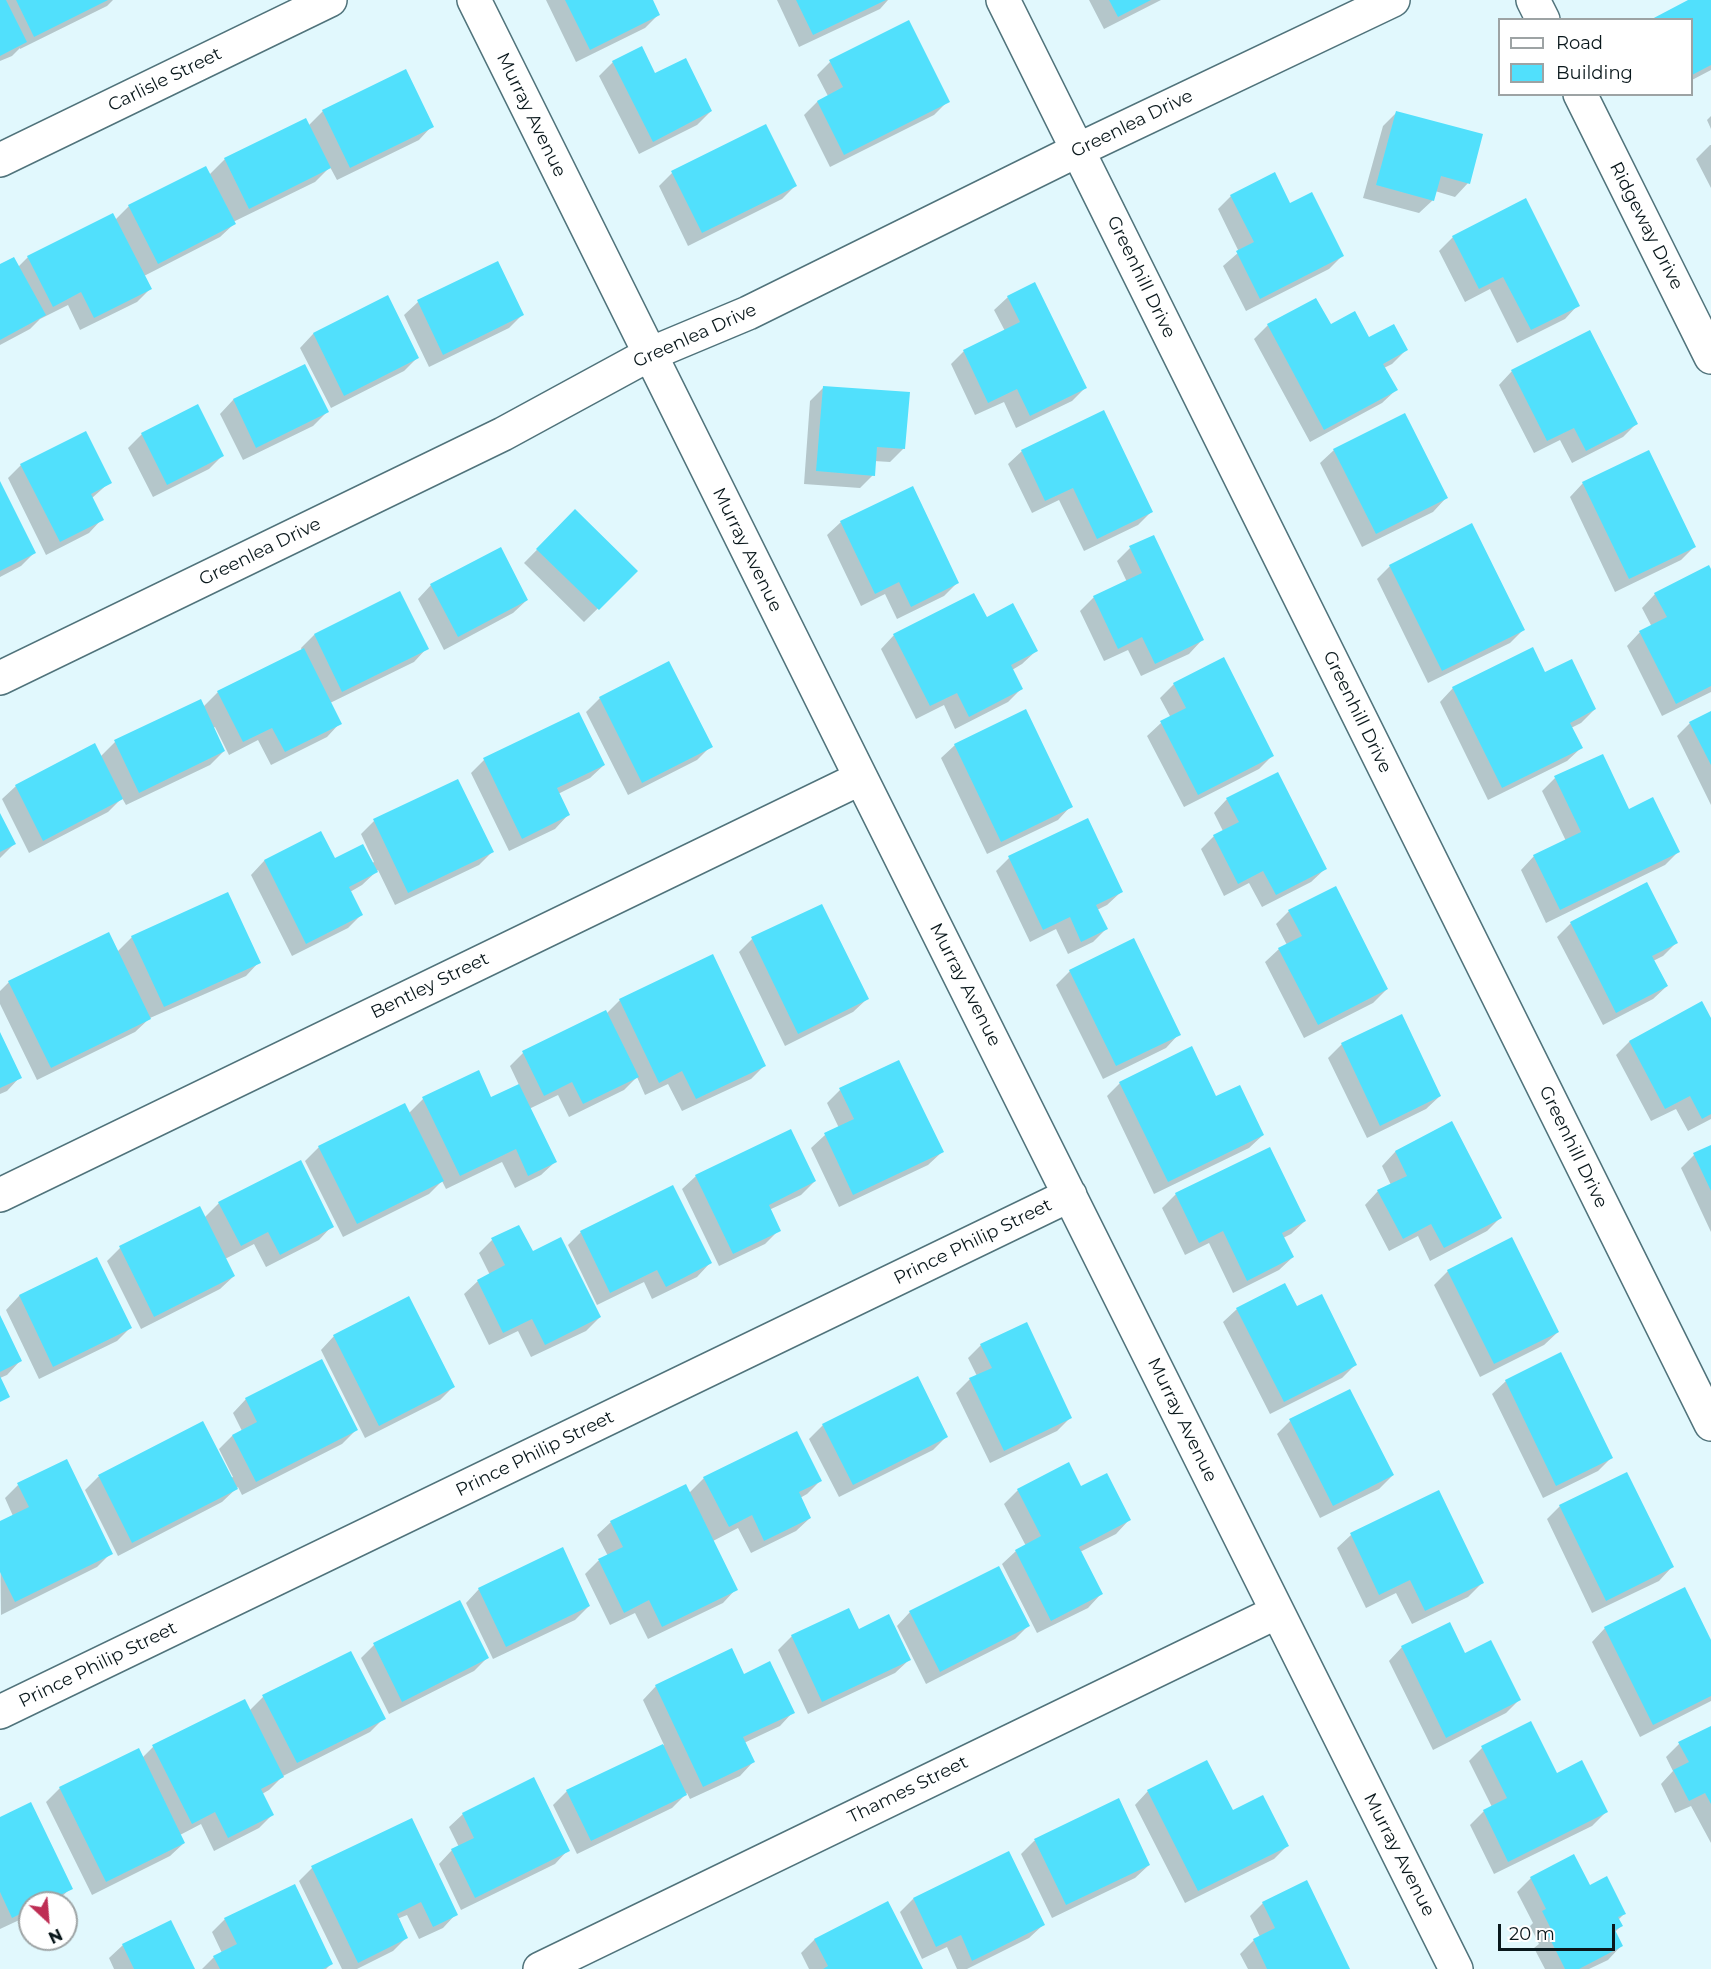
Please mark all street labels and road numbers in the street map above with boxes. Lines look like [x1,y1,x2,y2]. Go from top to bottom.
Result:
street label: Carlisle Street [105,43,225,117]
street label: Murray Avenue [492,49,570,181]
street label: Greenlea Drive [1068,85,1196,163]
street label: Ridgeway Drive [1604,159,1688,293]
street label: Greenhill Drive [1102,212,1180,342]
street label: Greenlea Drive [630,299,760,373]
street label: Murray Avenue [708,484,786,616]
street label: Greenlea Drive [196,513,324,591]
street label: Greenhill Drive [1318,647,1396,777]
street label: Murray Avenue [925,920,1005,1050]
street label: Bentley Street [368,948,492,1024]
street label: Greenhill Drive [1534,1082,1612,1212]
street label: Prince Philip Street [890,1194,1056,1290]
street label: Murray Avenue [1143,1354,1221,1486]
street label: Prince Philip Street [452,1406,618,1502]
street label: Prince Philip Street [15,1617,181,1713]
street label: Thames Street [844,1752,972,1828]
street label: Murray Avenue [1359,1790,1439,1920]

